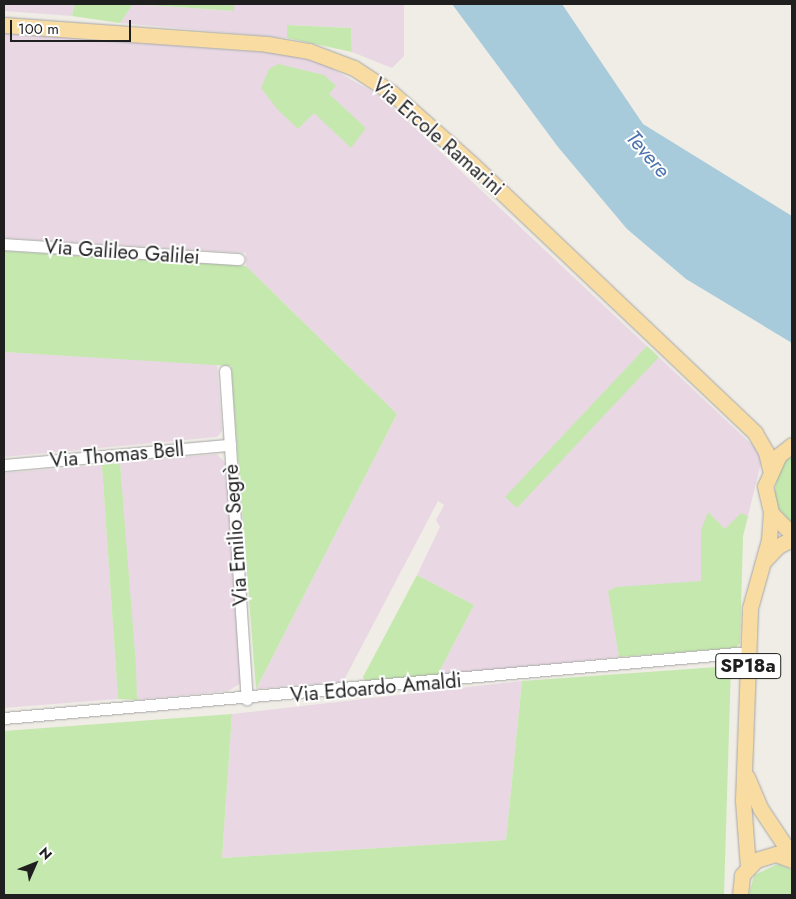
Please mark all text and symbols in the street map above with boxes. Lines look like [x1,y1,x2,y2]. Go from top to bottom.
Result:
scale bar [12,10,134,42]
text: 100 m [18,18,59,40]
street label: Via Ercole Ramarini [367,73,509,201]
water label: Tevere [621,125,675,183]
street label: Via Galileo Galilei [43,235,201,269]
street label: Via Thomas Bell [49,437,185,473]
street label: Via Emilio Segrè [219,463,253,607]
road number: SP18a [714,649,782,682]
street label: Via Edoardo Amaldi [289,669,463,707]
north arrow [10,839,60,889]
text: N [35,843,57,865]

